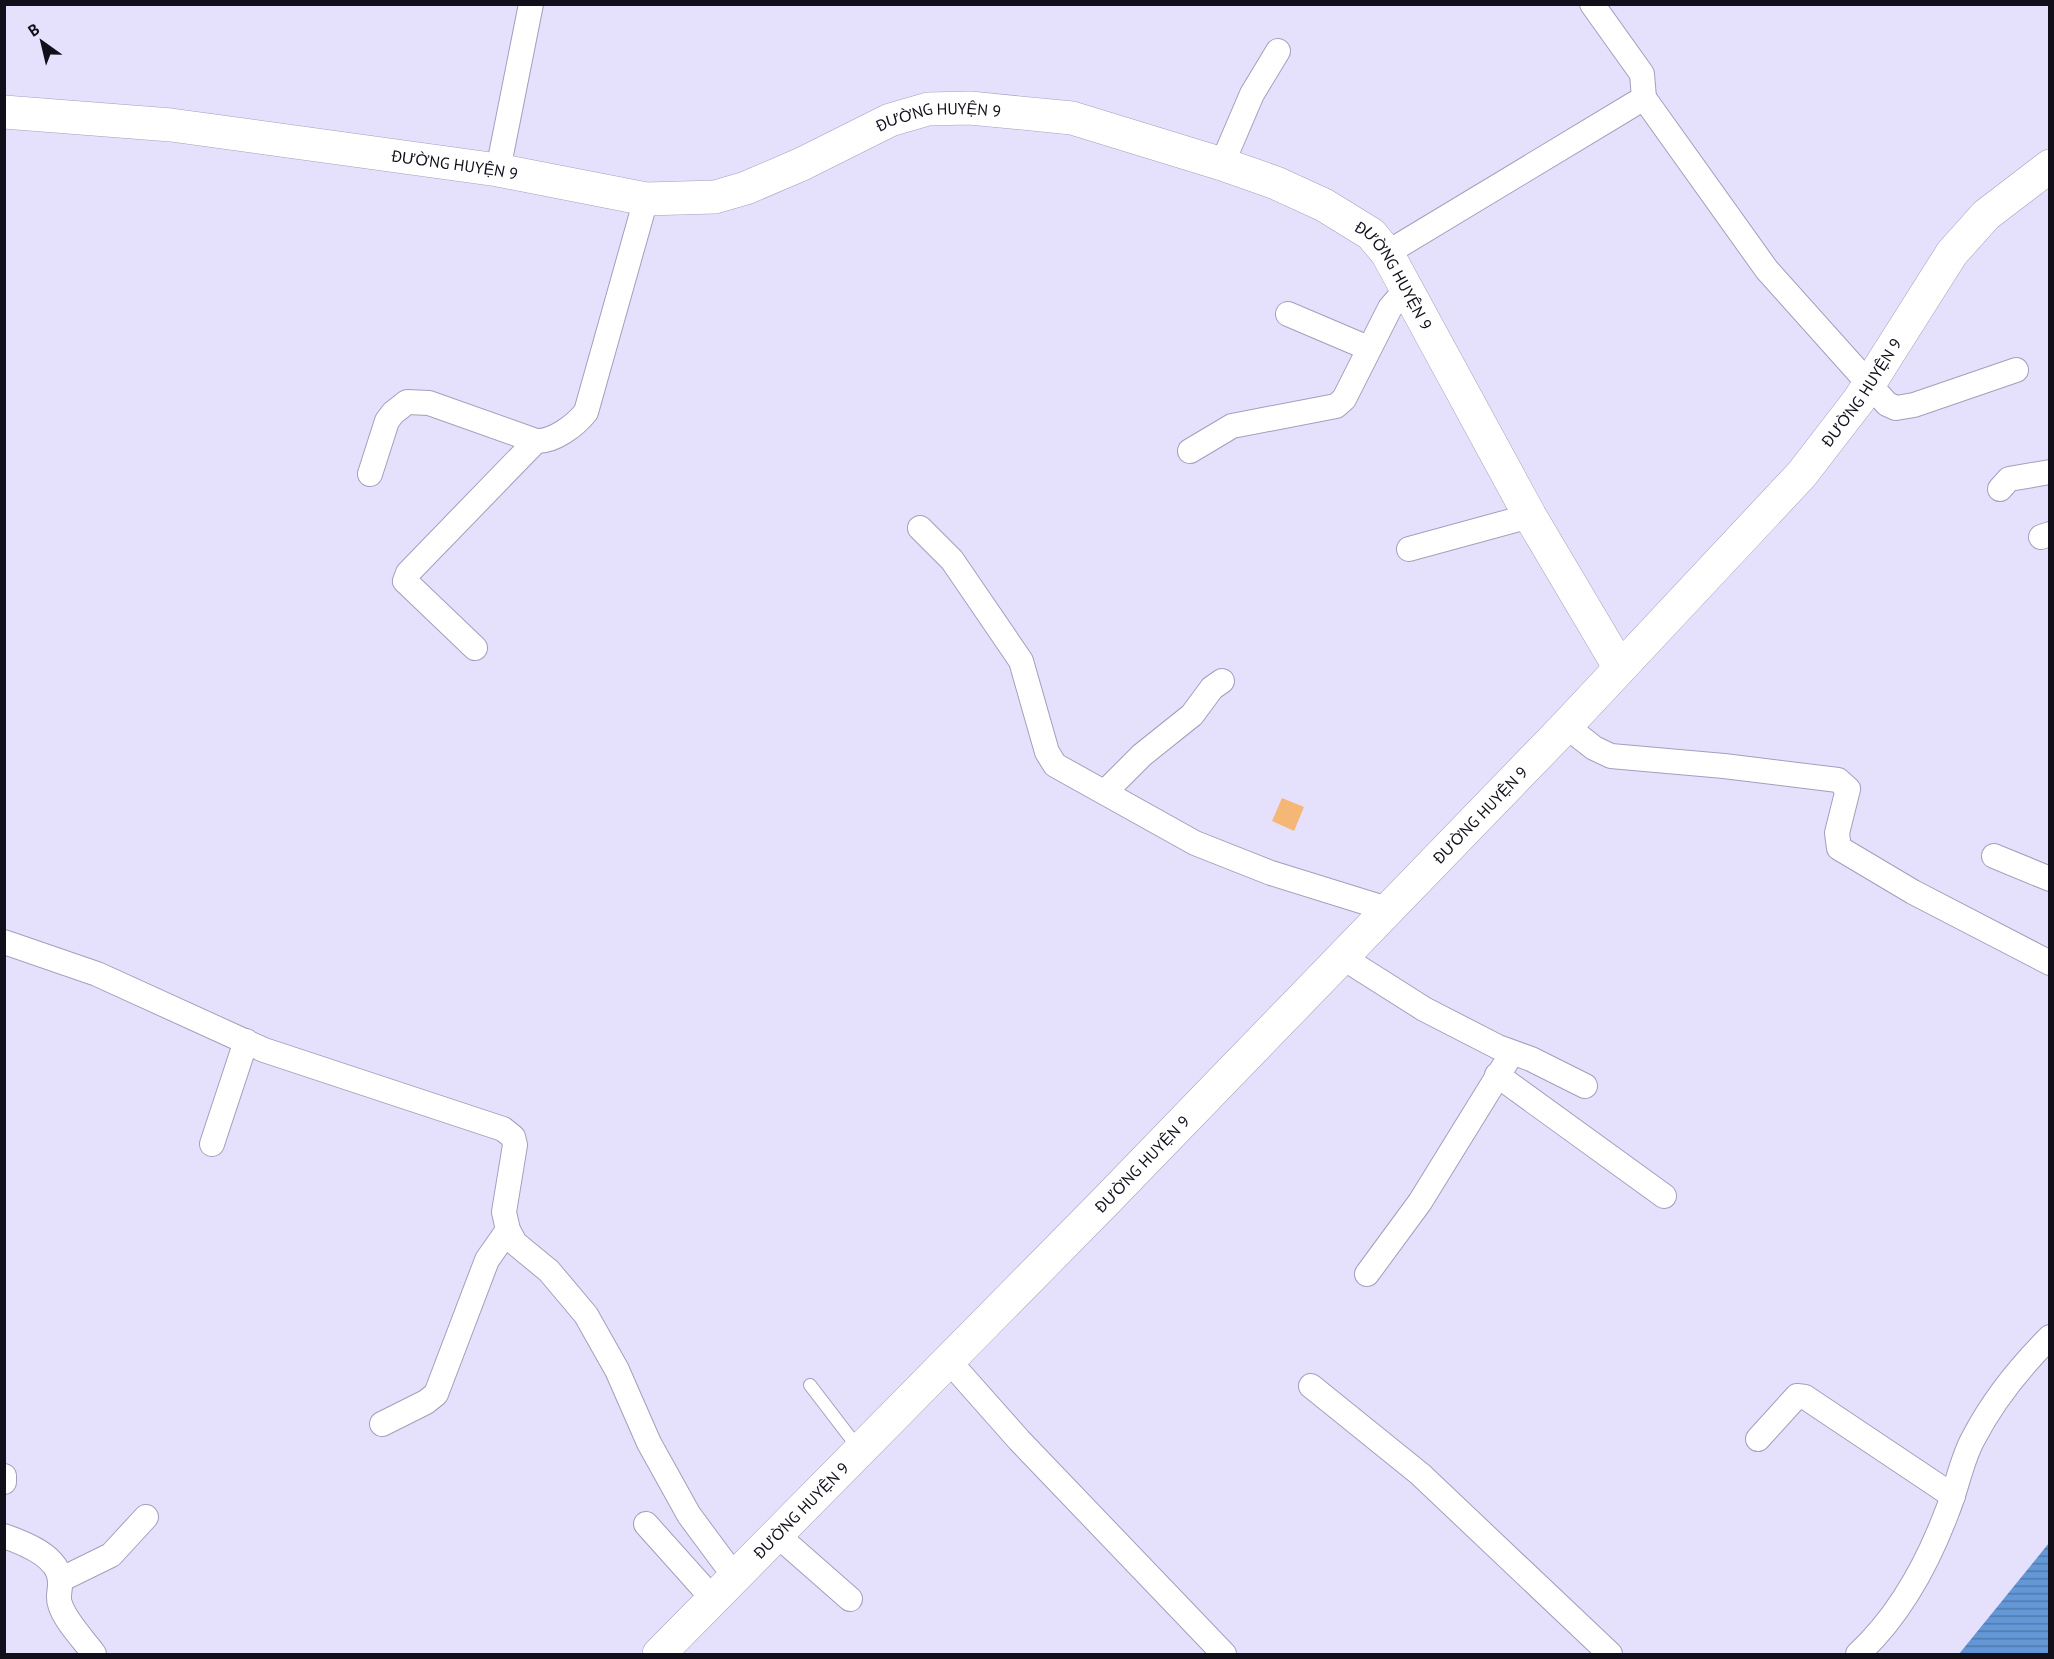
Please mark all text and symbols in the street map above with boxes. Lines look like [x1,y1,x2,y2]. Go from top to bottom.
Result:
north arrow [12,12,72,72]
text: B [24,19,43,41]
street label: ĐƯỜNG HUYỆN 9 [871,98,1002,136]
street label: ĐƯỜNG HUYỆN 9 [389,145,520,184]
street label: ĐƯỜNG HUYỆN 9 [1350,216,1437,333]
street label: ĐƯỜNG HUYỆN 9 [1816,334,1906,451]
street label: ĐƯỜNG HUYỆN 9 [1428,762,1531,868]
street label: ĐƯỜNG HUYỆN 9 [1090,1111,1193,1217]
street label: ĐƯỜNG HUYỆN 9 [748,1458,853,1563]

